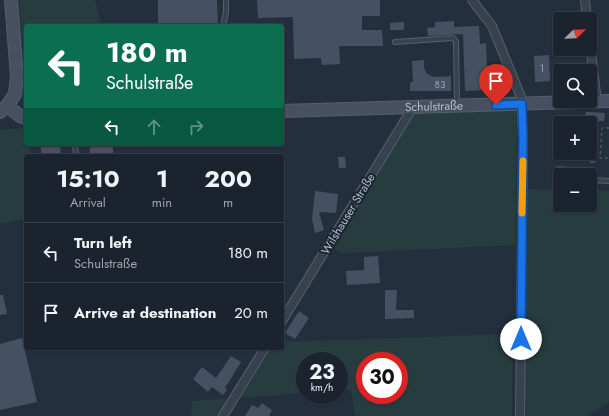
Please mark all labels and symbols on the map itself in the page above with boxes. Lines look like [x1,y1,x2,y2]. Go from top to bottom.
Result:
north arrow [553,12,597,56]
house number: 1 [540,61,544,76]
pin [479,64,513,105]
house number: 83 [435,77,446,92]
street label: Schulstraße [405,96,463,116]
street label: Wilshauser Straße [317,170,379,258]
position arrow [500,318,542,360]
speed limit sign: 30 [356,352,408,404]

